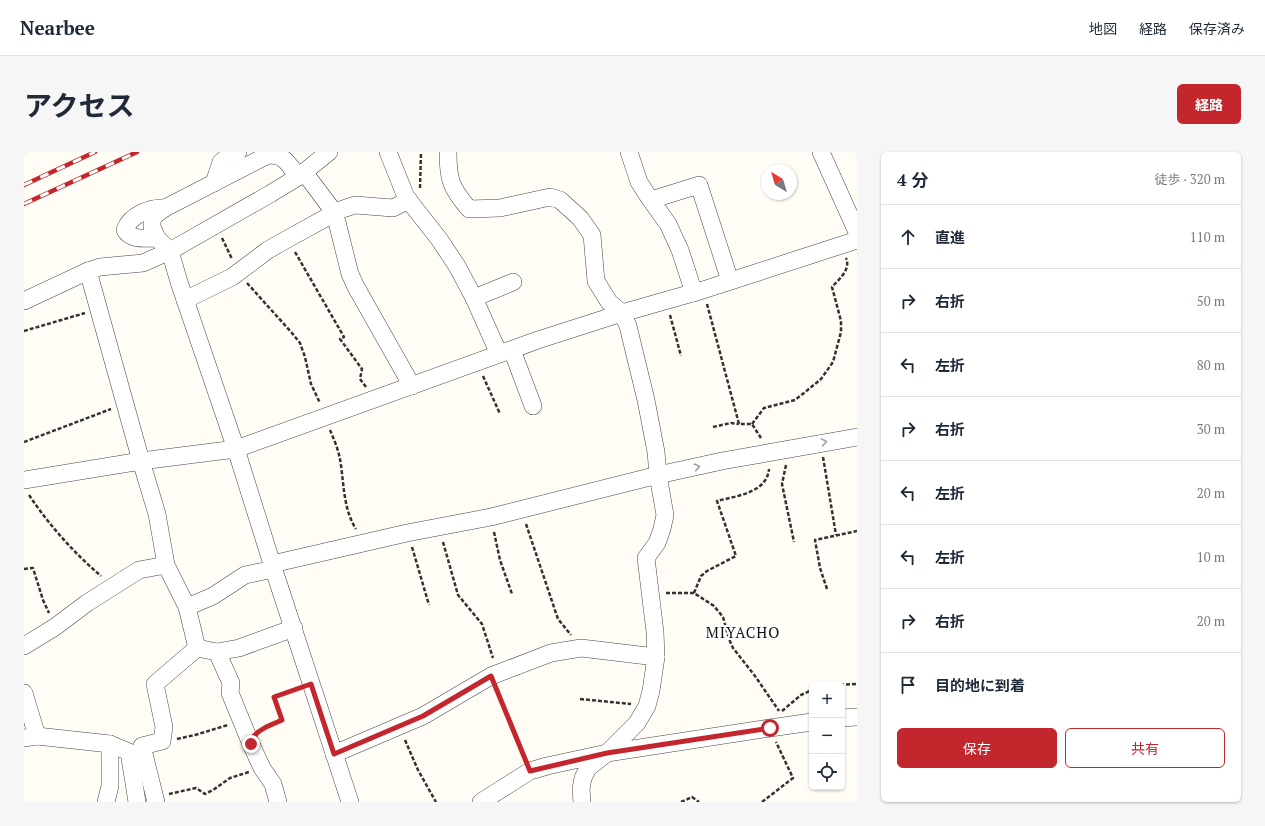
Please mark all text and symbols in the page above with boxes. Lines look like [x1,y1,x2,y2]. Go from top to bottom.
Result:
text: Nearbee [20,15,95,40]
text: 地図 [1089,19,1117,38]
text: 経路 [1139,19,1167,38]
text: 保存済み [1189,19,1245,38]
button: 経路 [1177,84,1241,124]
text: アクセス [24,87,135,124]
north arrow [761,164,797,200]
text: 4 分 [897,168,928,191]
text: 徒歩 · 320 m [1154,170,1225,188]
icon: ahead [897,226,919,248]
text: 直進 [935,227,965,247]
text: 110 m [1190,228,1225,246]
icon: right [897,290,919,312]
text: 右折 [935,291,965,311]
text: 50 m [1197,292,1225,310]
icon: left [897,354,919,376]
text: 左折 [935,355,965,375]
text: 80 m [1197,356,1225,374]
icon: right [897,418,919,440]
text: 右折 [935,419,965,439]
text: 30 m [1197,420,1225,438]
one-way arrow [821,439,827,447]
one-way arrow [693,463,700,471]
icon: left [897,482,919,504]
text: 左折 [935,483,965,503]
text: 20 m [1197,484,1225,502]
icon: left [897,546,919,568]
text: 左折 [935,547,965,567]
text: 10 m [1197,548,1225,566]
icon: right [897,610,919,632]
text: 右折 [935,611,965,631]
text: 20 m [1197,612,1225,630]
district label: MIYACHO [706,622,780,642]
icon: arrive [897,674,919,696]
text: 目的地に到着 [935,675,1025,695]
map controls [809,682,845,790]
button: + [809,682,845,718]
button: − [809,718,845,754]
route start [761,719,779,737]
button: 保存 [897,728,1057,768]
button: 共有 [1065,728,1225,768]
route end [242,735,260,753]
button: locate [809,754,845,790]

